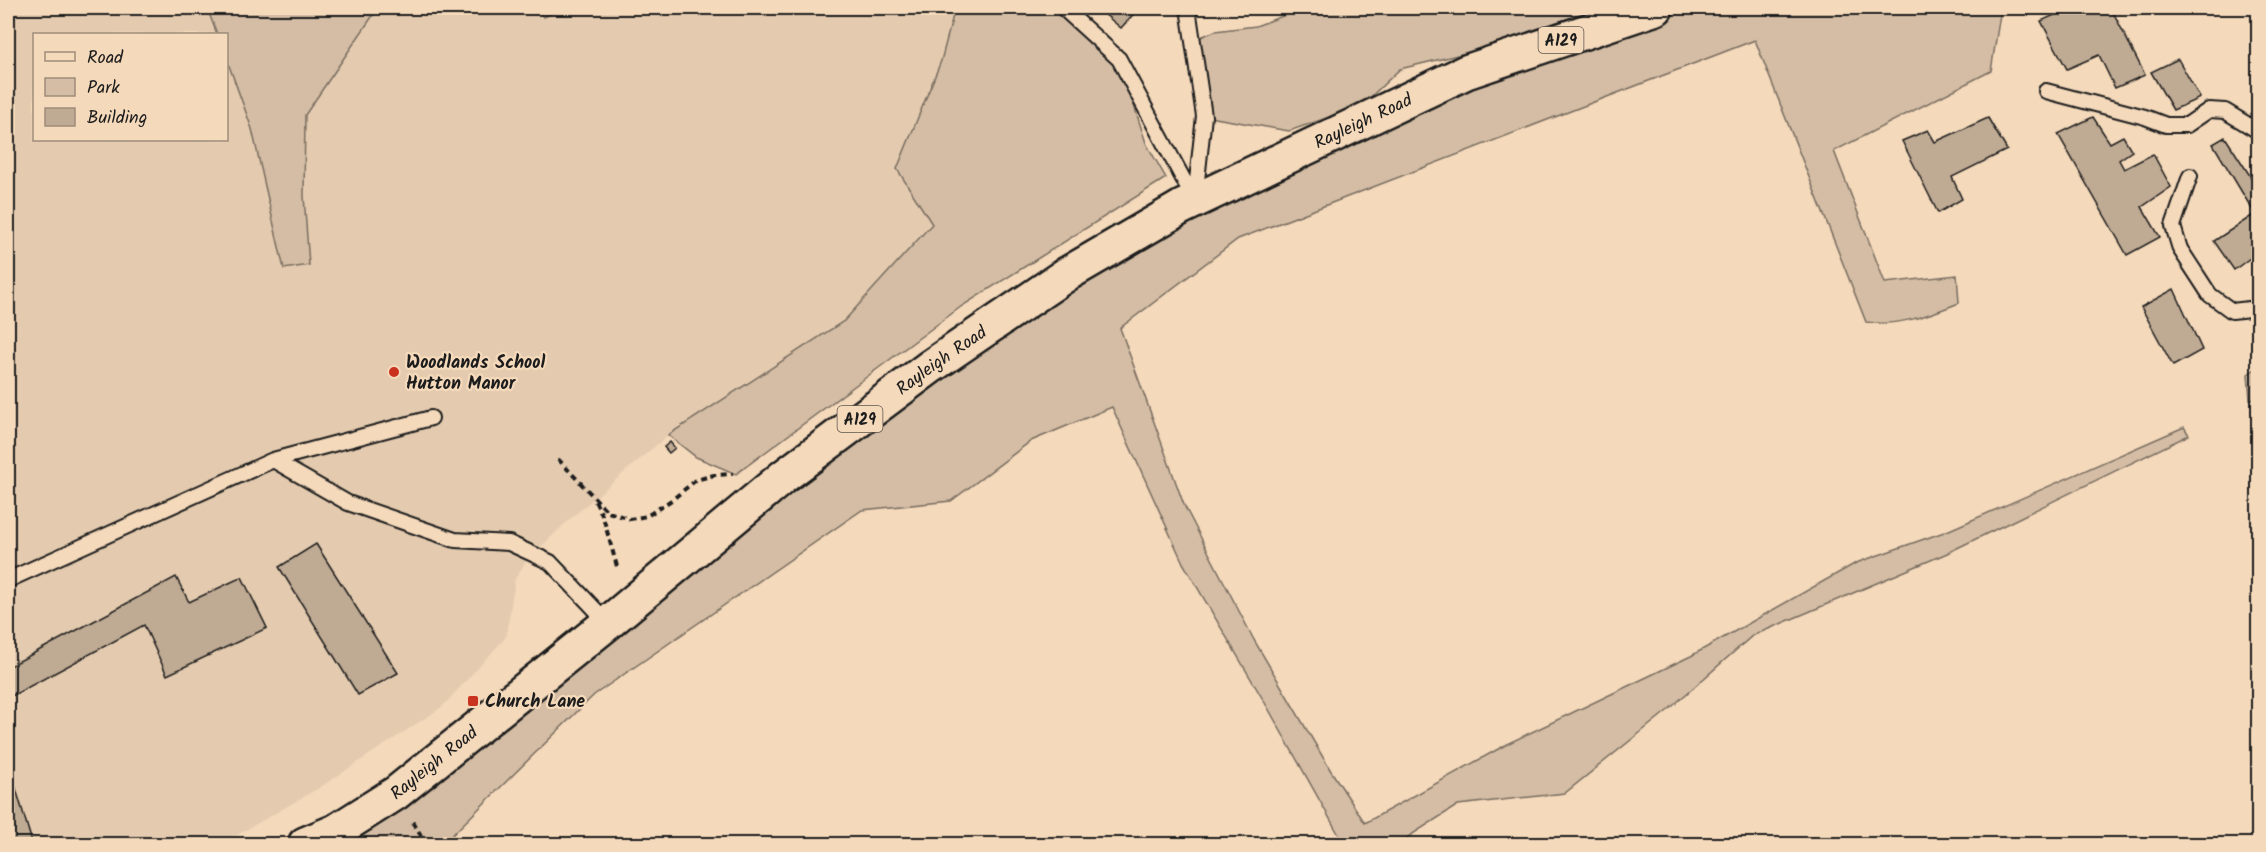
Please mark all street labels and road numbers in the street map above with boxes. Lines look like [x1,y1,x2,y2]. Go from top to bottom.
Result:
road number: A129 [1538,27,1584,53]
street label: Rayleigh Road [1310,86,1419,158]
street label: Rayleigh Road [890,319,994,404]
road number: A129 [838,406,882,432]
street label: Rayleigh Road [384,719,486,808]

